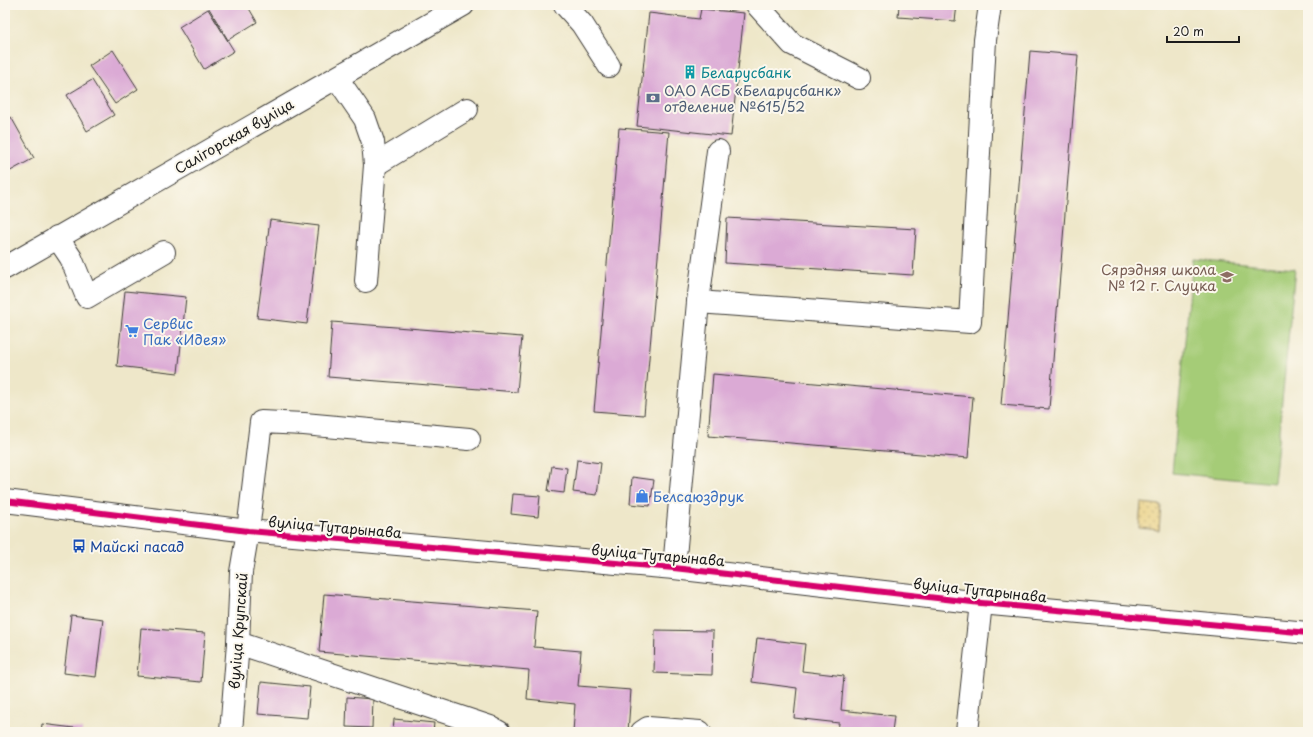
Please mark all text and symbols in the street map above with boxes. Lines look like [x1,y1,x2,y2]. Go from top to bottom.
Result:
scale bar [1167,18,1239,44]
text: 20 m [1173,22,1204,40]
place label: Беларусбанк [701,62,792,83]
building icon: Беларусбанк [682,64,698,80]
place label: ОАО АСБ «Беларусбанк» отделение №615/52 [664,80,841,117]
bank icon: ОАО АСБ «Беларусбанк» отделение №615/52 [645,90,661,106]
street label: Салігорская вуліца [171,93,298,179]
place label: Сярэдняя школа № 12 г. Слуцка [1101,259,1216,296]
school or university icon: Сярэдняя школа № 12 г. Слуцка [1219,269,1235,285]
place label: Сервис Пак «Идея» [143,313,226,350]
supermarket icon: Сервис Пак «Идея» [124,323,140,339]
place label: Белсаюздрук [653,486,745,507]
shop icon: Белсаюздрук [634,488,650,504]
street label: вуліца Тутарынава [267,511,403,543]
place label: Майскі пасад [90,536,184,557]
bus stop icon: Майскі пасад [71,538,87,554]
street label: вуліца Тутарынава [590,539,726,571]
street label: вуліца Крупскай [223,572,253,690]
street label: вуліца Тутарынава [912,573,1048,607]

